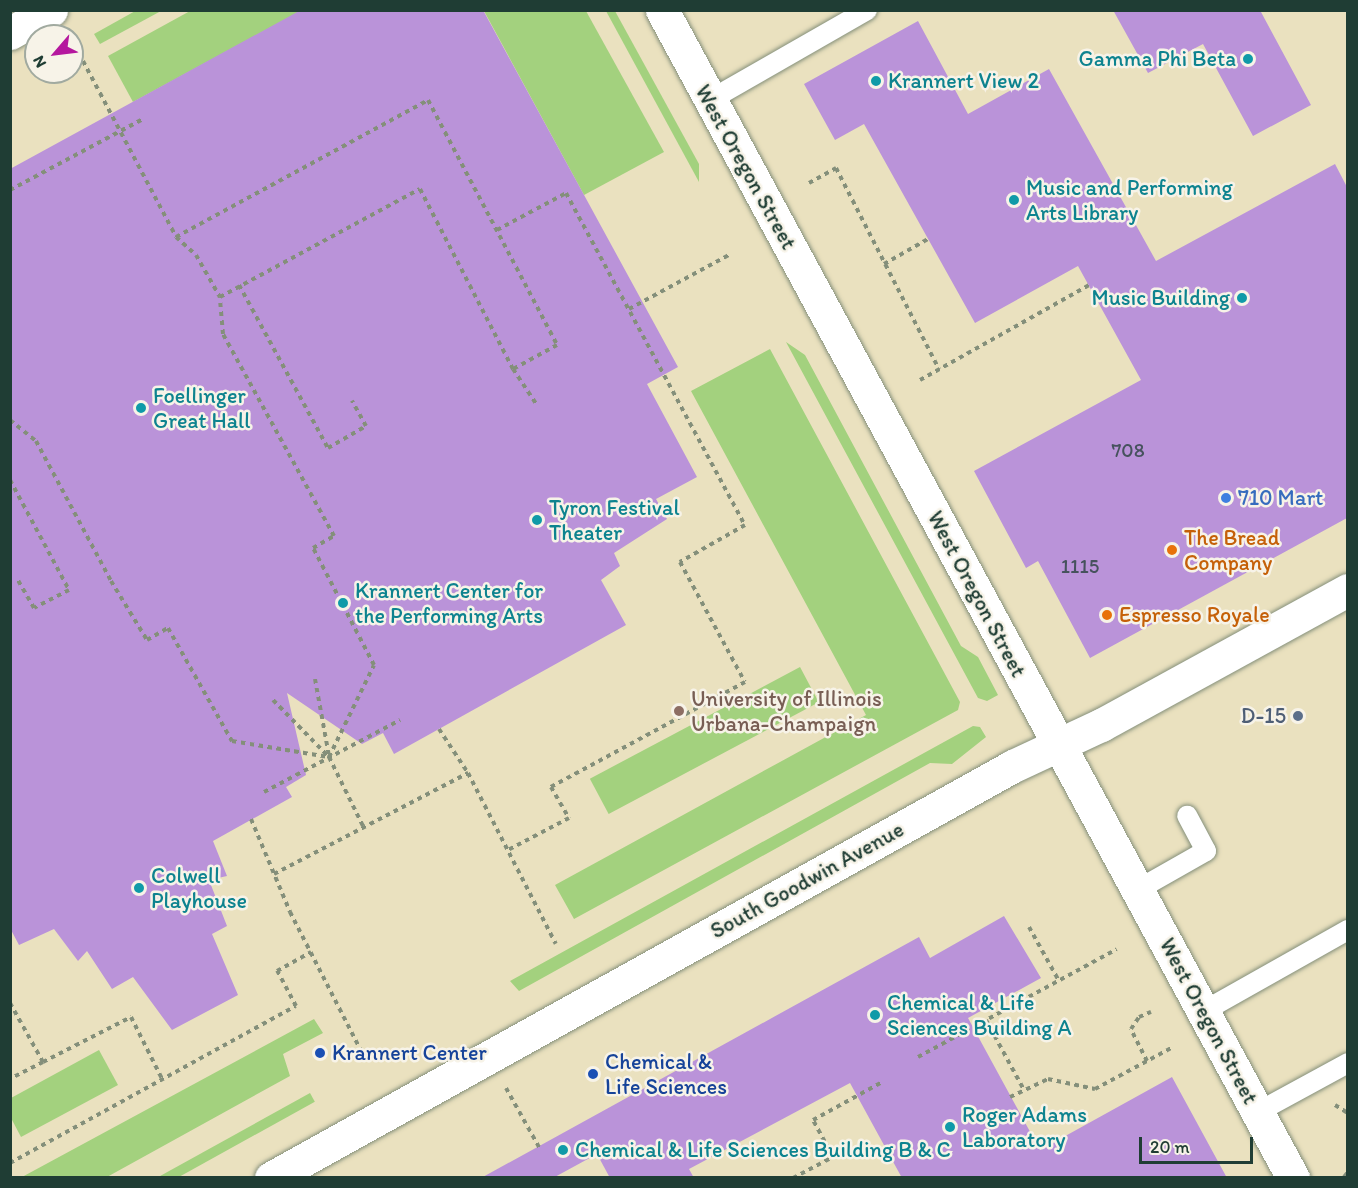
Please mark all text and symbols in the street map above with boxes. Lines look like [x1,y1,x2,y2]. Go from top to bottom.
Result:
north arrow [24,24,84,84]
place label: Gamma Phi Beta [1079,46,1236,72]
marker: Gamma Phi Beta [1241,52,1255,66]
text: N [29,53,50,71]
place label: Krannert View 2 [888,68,1039,94]
marker: Krannert View 2 [869,74,883,88]
street label: West Oregon Street [690,80,802,254]
place label: Music and Performing Arts Library [1026,174,1233,226]
marker: Music and Performing Arts Library [1007,193,1021,207]
place label: Music Building [1091,285,1230,311]
marker: Music Building [1235,291,1249,305]
place label: Foellinger Great Hall [153,382,251,434]
marker: Foellinger Great Hall [134,401,148,415]
house number: 708 [1111,438,1145,462]
place label: 710 Mart [1238,485,1323,511]
marker: 710 Mart [1219,491,1233,505]
place label: Tyron Festival Theater [549,494,679,546]
street label: West Oregon Street [922,506,1032,682]
marker: Tyron Festival Theater [530,513,544,527]
place label: The Bread Company [1184,524,1280,576]
marker: The Bread Company [1165,543,1179,557]
house number: 1115 [1061,554,1099,578]
place label: Krannert Center for the Performing Arts [355,577,542,628]
marker: Krannert Center for the Performing Arts [336,596,350,610]
place label: Espresso Royale [1119,602,1269,628]
marker: Espresso Royale [1100,608,1114,622]
place label: University of Illinois Urbana-Champaign [691,685,882,736]
place label: D-15 [1241,703,1286,729]
marker: University of Illinois Urbana-Champaign [672,704,686,718]
marker: D-15 [1291,709,1305,723]
street label: South Goodwin Avenue [706,816,908,944]
place label: Colwell Playhouse [151,862,247,914]
marker: Colwell Playhouse [132,881,146,895]
street label: West Oregon Street [1154,933,1264,1109]
place label: Chemical & Life Sciences Building A [887,989,1072,1040]
marker: Chemical & Life Sciences Building A [868,1008,882,1022]
place label: Krannert Center [332,1040,487,1066]
marker: Krannert Center [313,1046,327,1060]
place label: Chemical & Life Sciences [605,1048,727,1100]
marker: Chemical & Life Sciences [586,1067,600,1081]
place label: Roger Adams Laboratory [962,1101,1087,1152]
marker: Roger Adams Laboratory [943,1120,957,1134]
scale bar [1142,1125,1256,1163]
text: 20 m [1150,1136,1190,1158]
place label: Chemical & Life Sciences Building B & C [575,1137,950,1163]
marker: Chemical & Life Sciences Building B & C [556,1143,570,1157]

